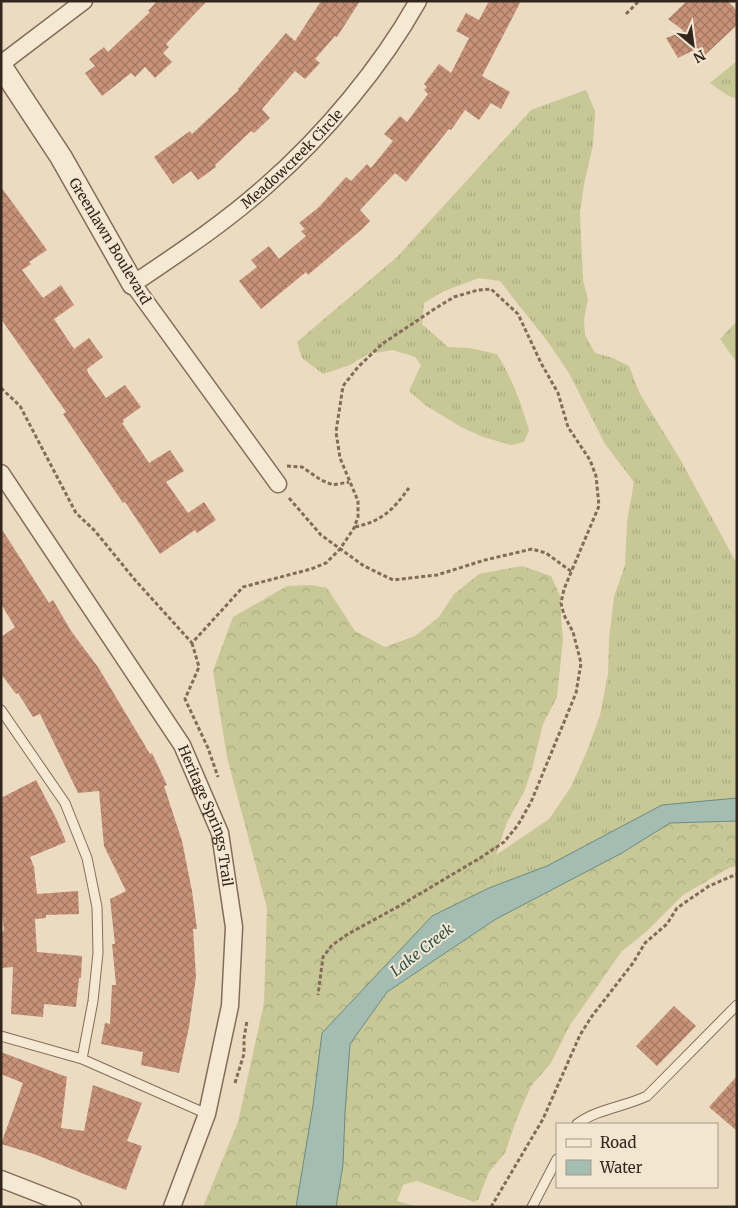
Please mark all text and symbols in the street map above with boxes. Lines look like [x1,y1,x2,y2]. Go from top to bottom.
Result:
north arrow [668,20,718,70]
text: N [690,46,709,67]
street label: Meadowcreek Circle [237,105,347,212]
street label: Greenlawn Boulevard [65,174,155,308]
street label: Heritage Springs Trail [174,742,237,888]
water label: Lake Creek [386,919,458,980]
legend [556,1123,718,1188]
text: Road [600,1133,636,1152]
text: Water [599,1158,643,1177]

